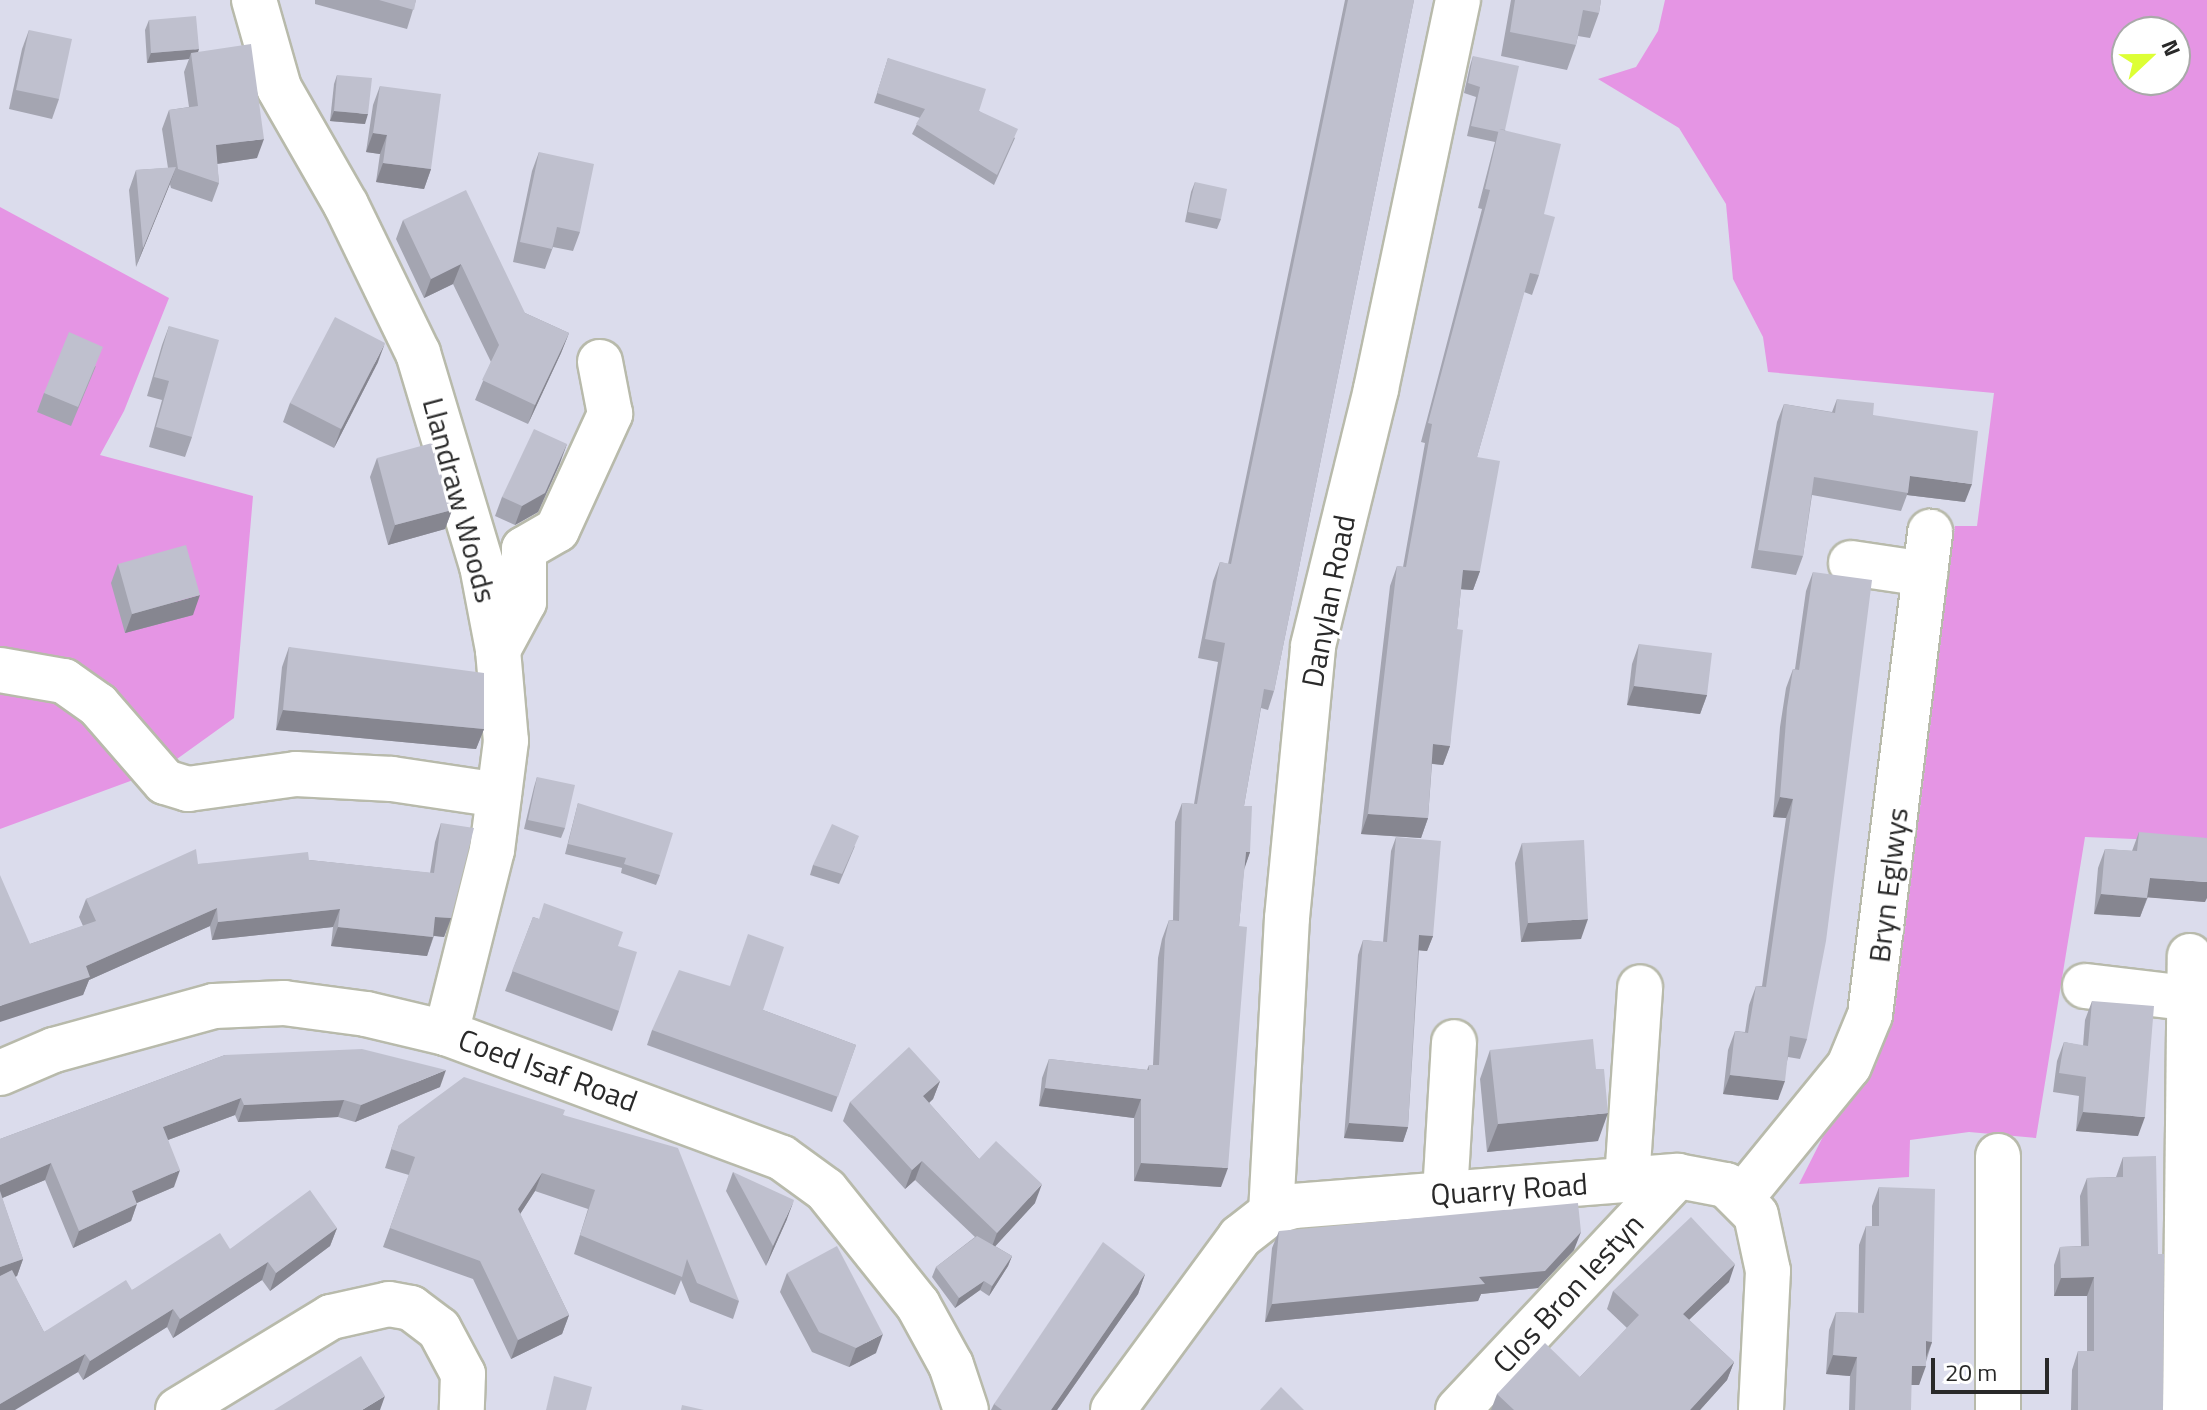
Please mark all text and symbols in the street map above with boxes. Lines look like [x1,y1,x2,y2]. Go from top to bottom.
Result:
north arrow [2111,16,2191,96]
text: N [2153,34,2190,61]
street label: Llandraw Woods [415,394,505,606]
street label: Danylan Road [1294,512,1362,690]
street label: Bryn Eglwys [1861,806,1915,964]
street label: Coed Isaf Road [454,1021,642,1119]
street label: Quarry Road [1429,1166,1589,1212]
street label: Clos Bron Iestyn [1485,1206,1651,1380]
scale bar [1935,1342,2053,1392]
text: 20 m [1945,1354,1997,1390]

